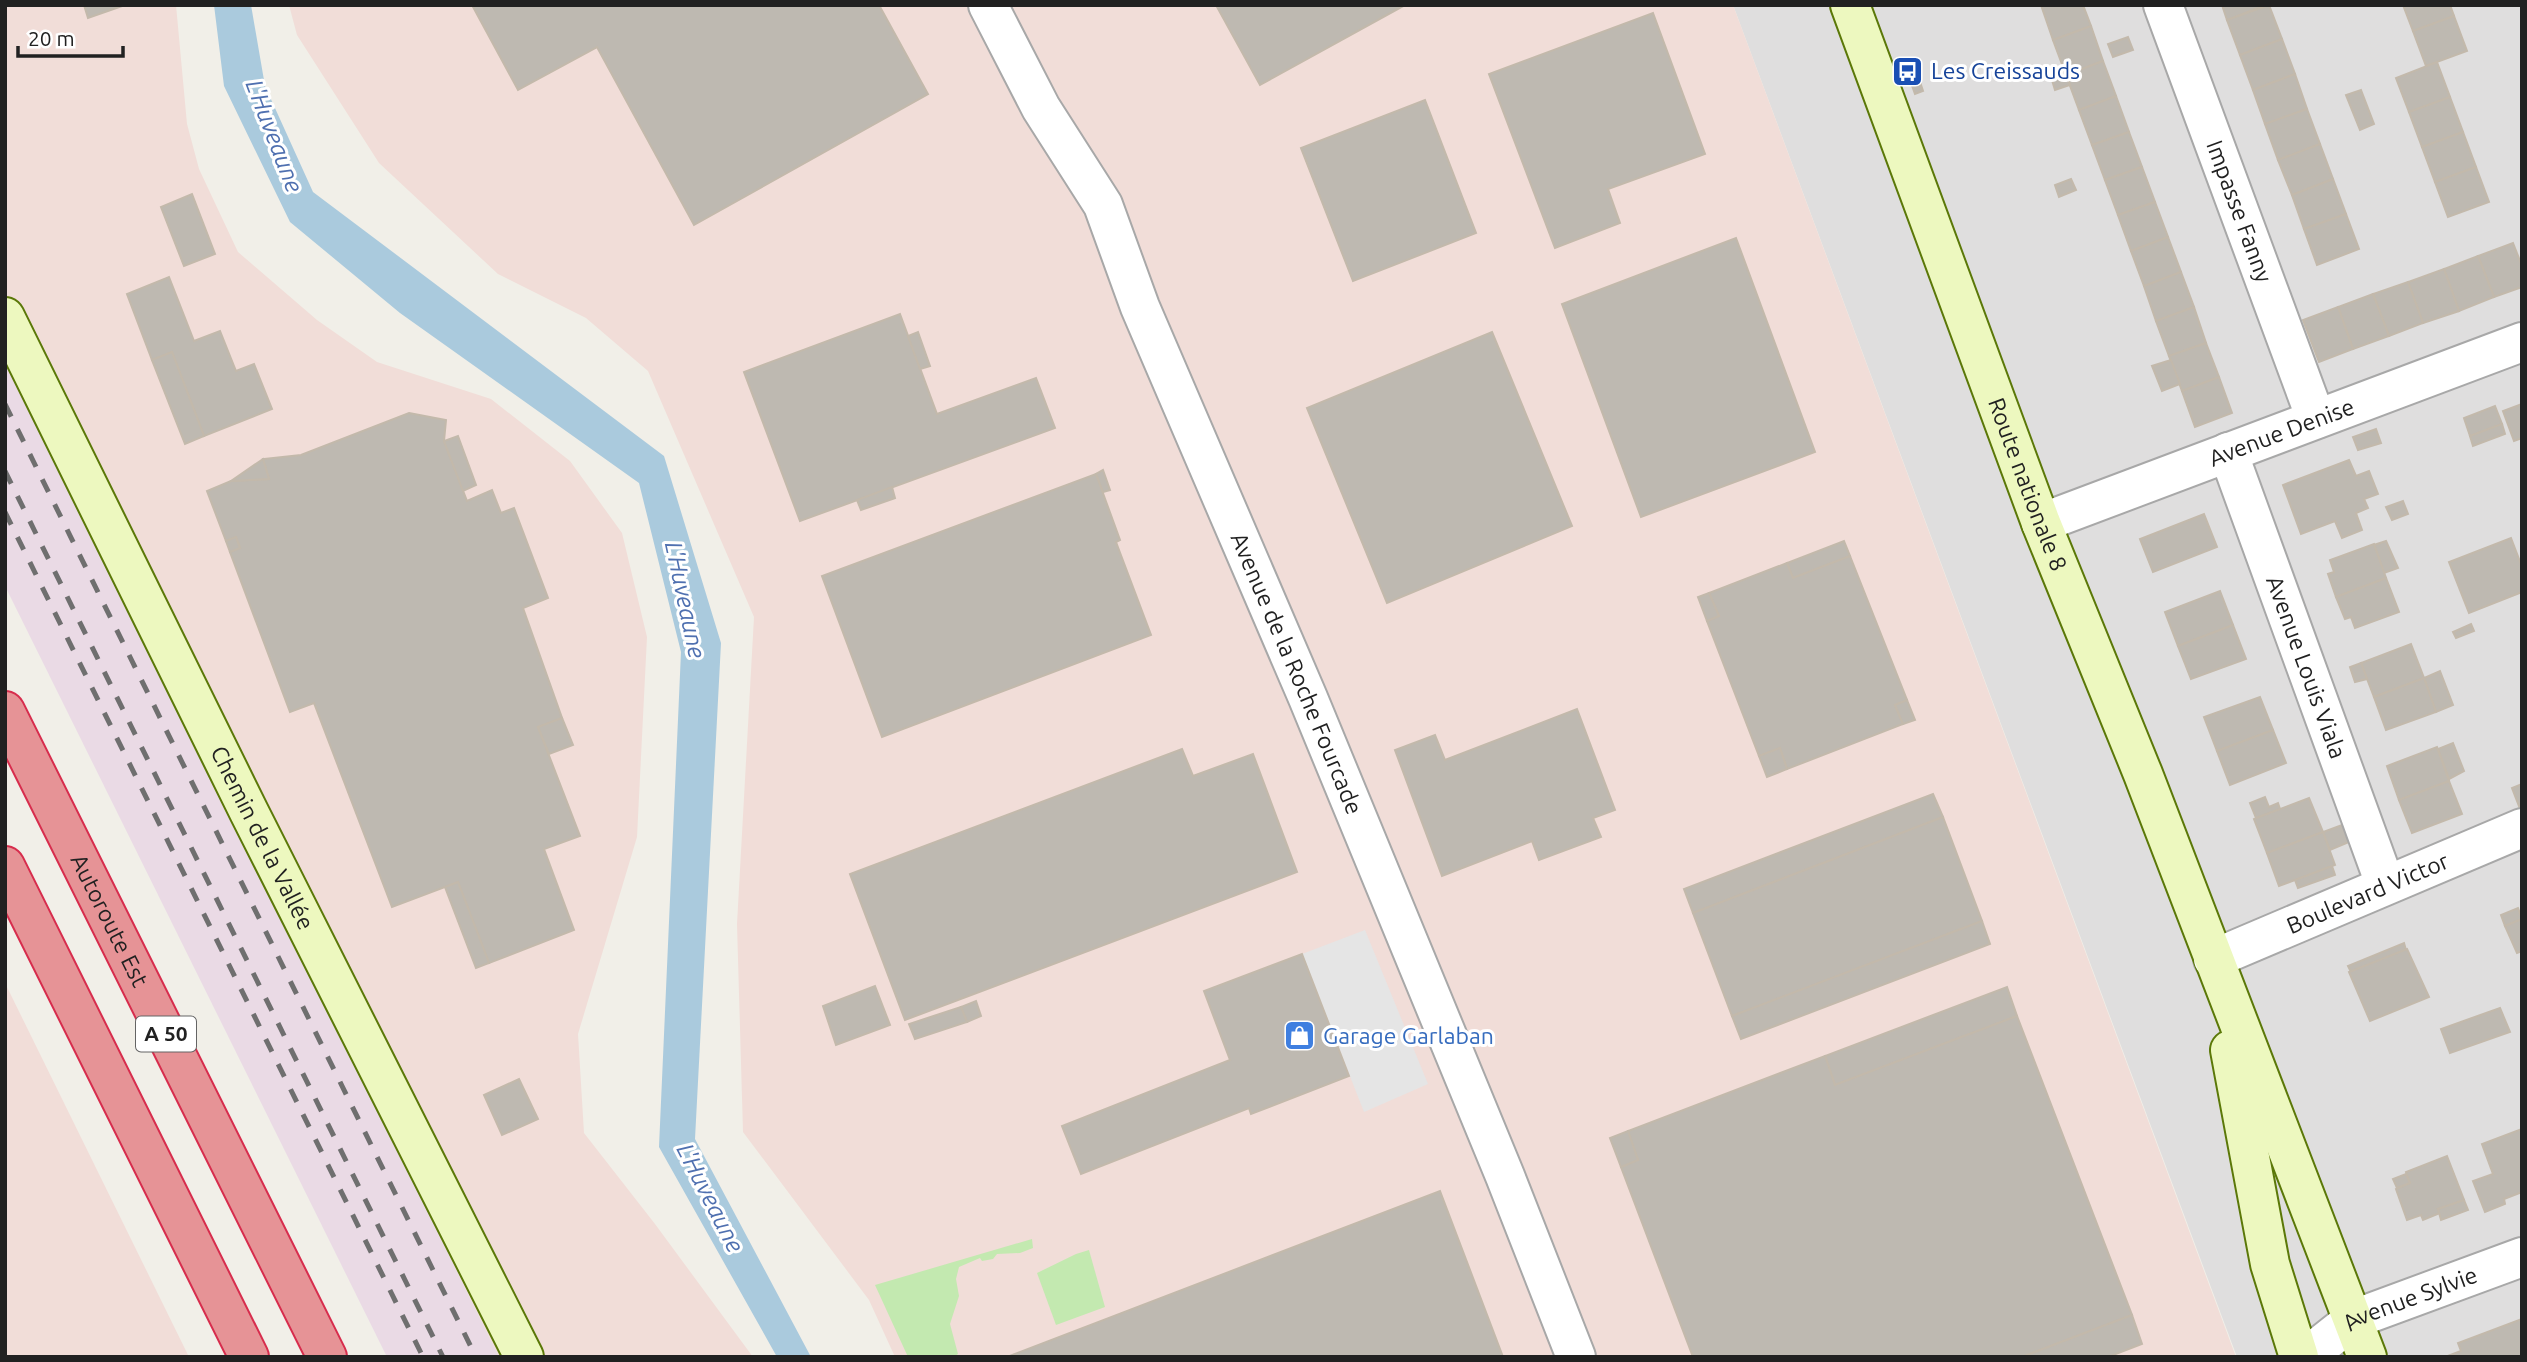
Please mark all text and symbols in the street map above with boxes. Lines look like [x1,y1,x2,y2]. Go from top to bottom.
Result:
scale bar [18,14,122,58]
text: 20 m [28,26,75,50]
bus stop icon: Les Creissauds [1891,54,1925,88]
place label: Les Creissauds [1931,58,2080,83]
water label: L'Huveaune [241,76,308,196]
street label: Impasse Fanny [2202,137,2277,286]
street label: Avenue Denise [2205,393,2357,471]
street label: Route nationale 8 [1984,394,2072,574]
street label: Avenue de la Roche Fourcade [1226,529,1367,818]
water label: L'Huveaune [660,539,711,661]
street label: Avenue Louis Viala [2262,572,2351,762]
street label: Chemin de la Vallée [206,742,319,934]
street label: Boulevard Victor [2283,848,2452,938]
street label: Autoroute Est [66,850,153,991]
road number: A 50 [136,1016,196,1052]
shop icon: Garage Garlaban [1283,1019,1317,1053]
place label: Garage Garlaban [1323,1023,1494,1048]
water label: L'Huveaune [671,1139,749,1257]
street label: Avenue Sylvie [2337,1262,2480,1335]

